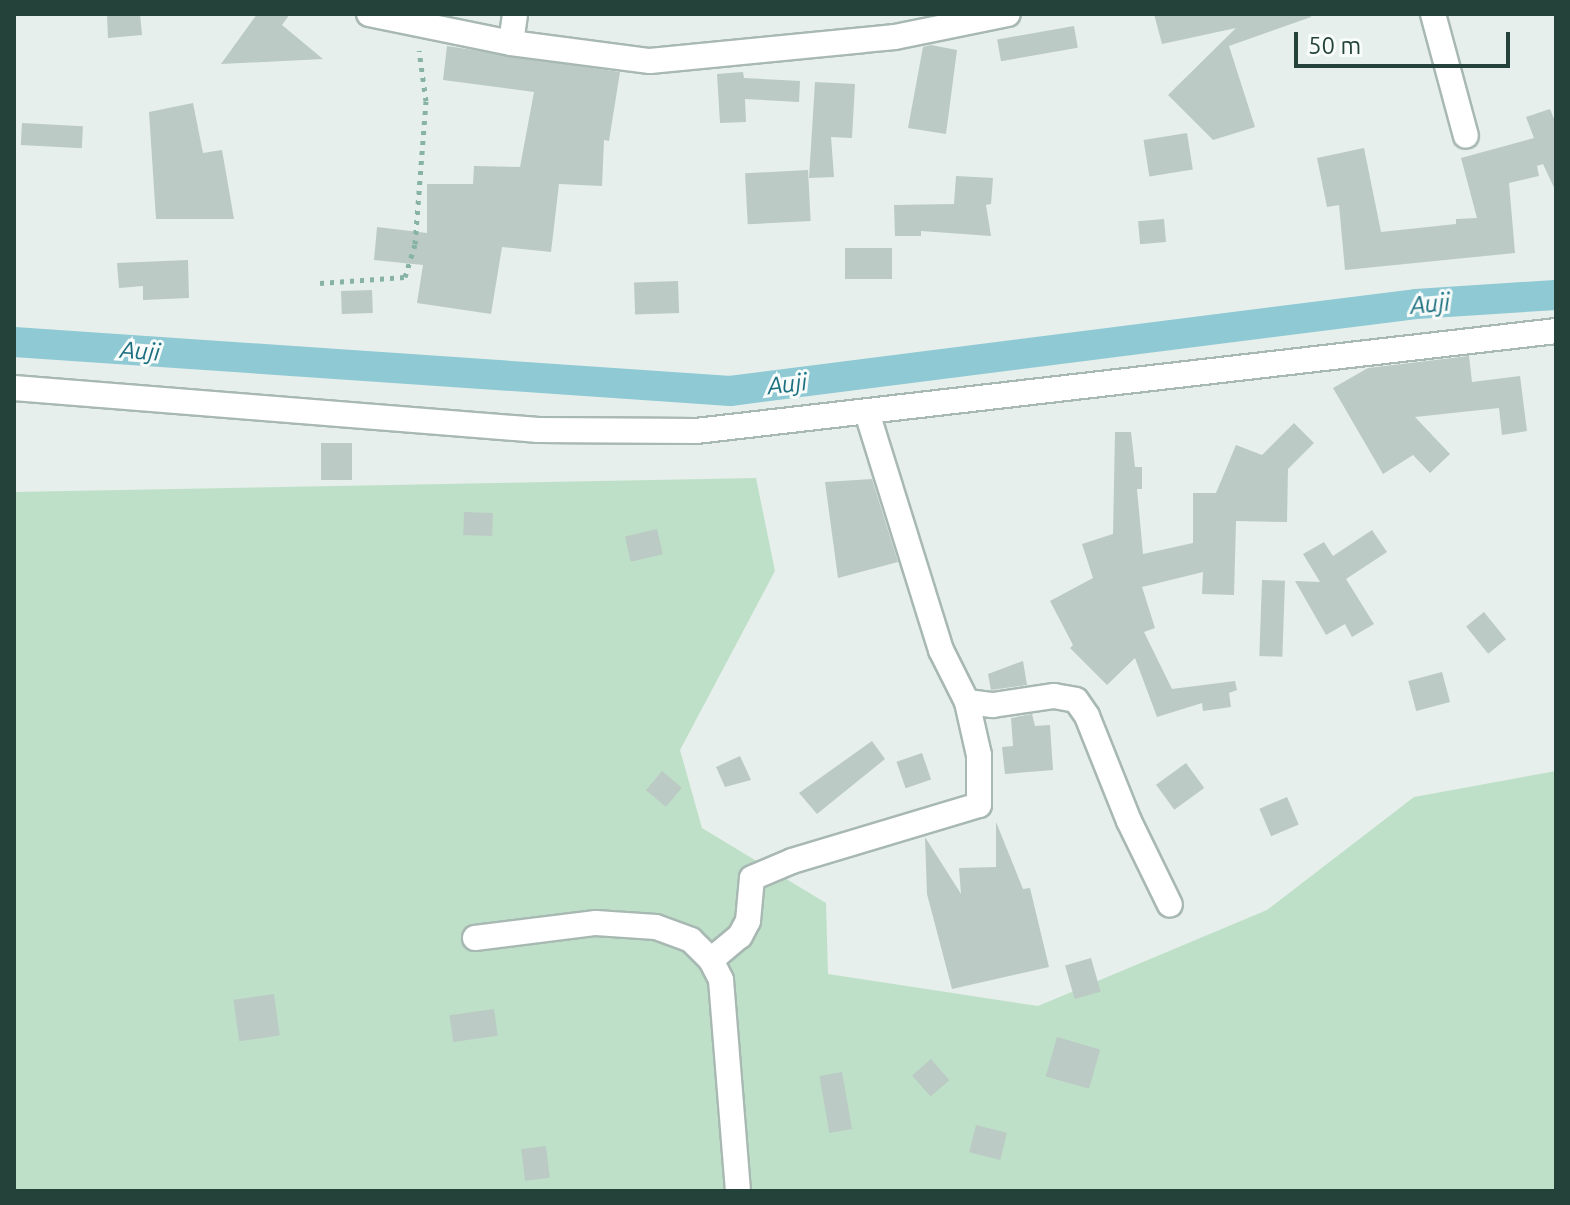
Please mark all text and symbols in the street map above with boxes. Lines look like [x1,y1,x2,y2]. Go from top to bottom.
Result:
scale bar [1298,16,1514,66]
text: 50 m [1308,32,1361,59]
water label: Auji [1409,288,1451,320]
water label: Auji [119,335,161,367]
water label: Auji [765,367,809,401]

